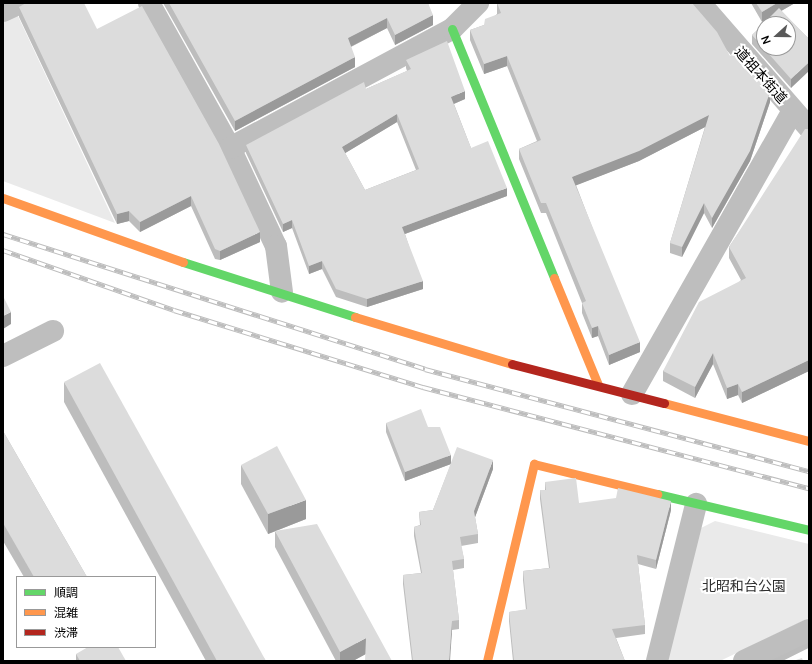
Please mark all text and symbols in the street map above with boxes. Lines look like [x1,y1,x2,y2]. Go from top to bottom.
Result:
north arrow [756,16,796,56]
text: N [757,34,774,46]
street label: 道祖本街道 [731,43,791,107]
legend [16,576,156,648]
park label: 北昭和台公園 [702,578,786,594]
text: 順調 [54,584,78,601]
text: 混雑 [54,604,78,621]
text: 渋滞 [54,624,78,641]

